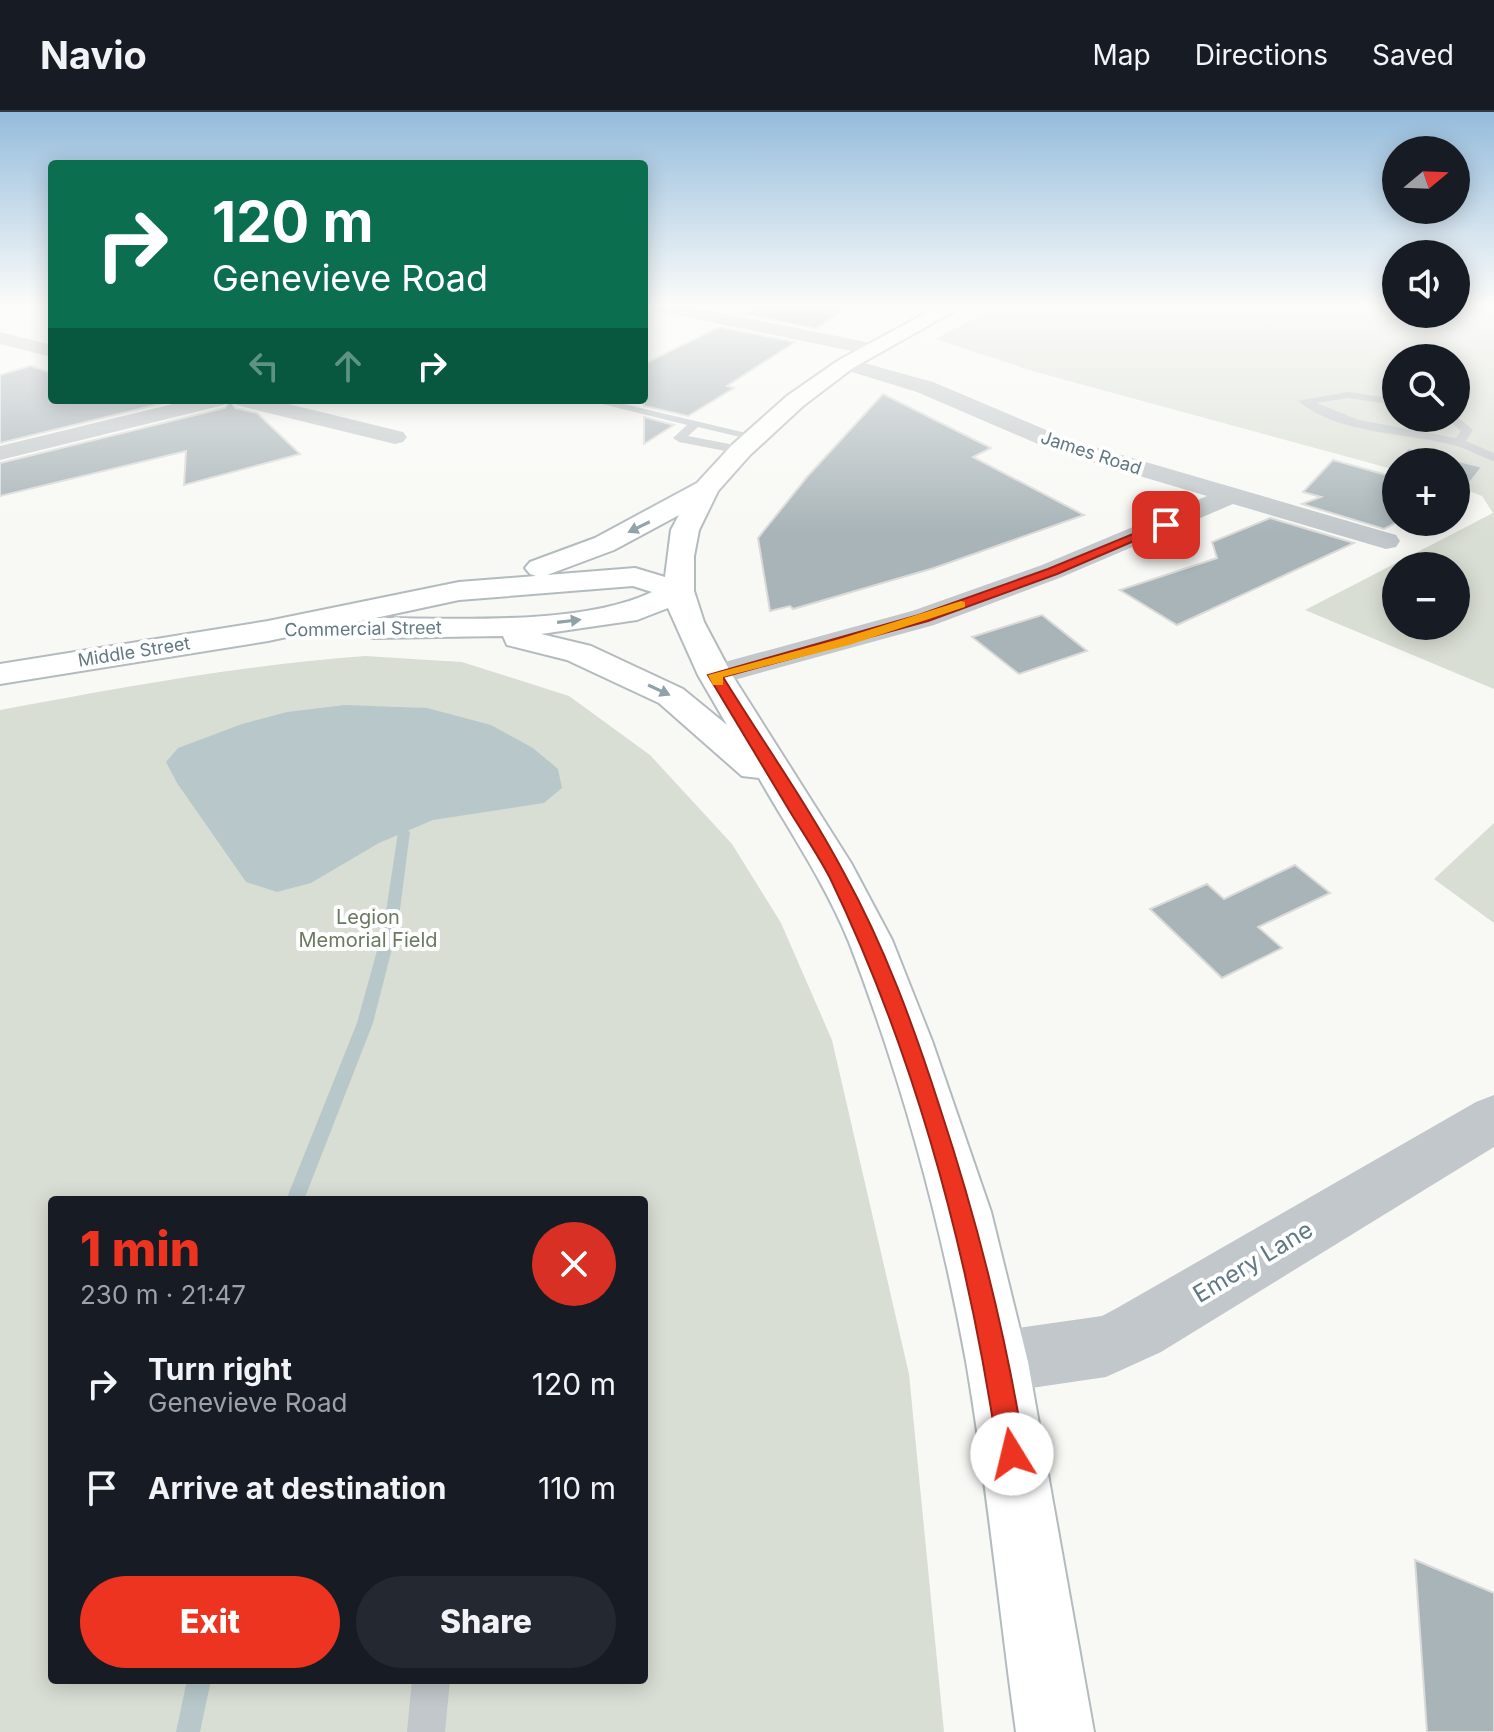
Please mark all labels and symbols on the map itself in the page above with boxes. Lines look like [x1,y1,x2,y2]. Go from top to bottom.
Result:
north arrow [1382,136,1470,224]
street label: James Road [1038,426,1144,479]
pin [1132,491,1200,559]
one-way arrow [627,520,650,534]
one-way arrow [557,615,582,628]
street label: Commercial Street [284,617,442,640]
street label: Middle Street [76,632,192,671]
one-way arrow [647,683,671,697]
park label: Legion Memorial Field [298,905,438,952]
street label: Emery Lane [1188,1215,1318,1309]
position arrow [970,1412,1054,1496]

